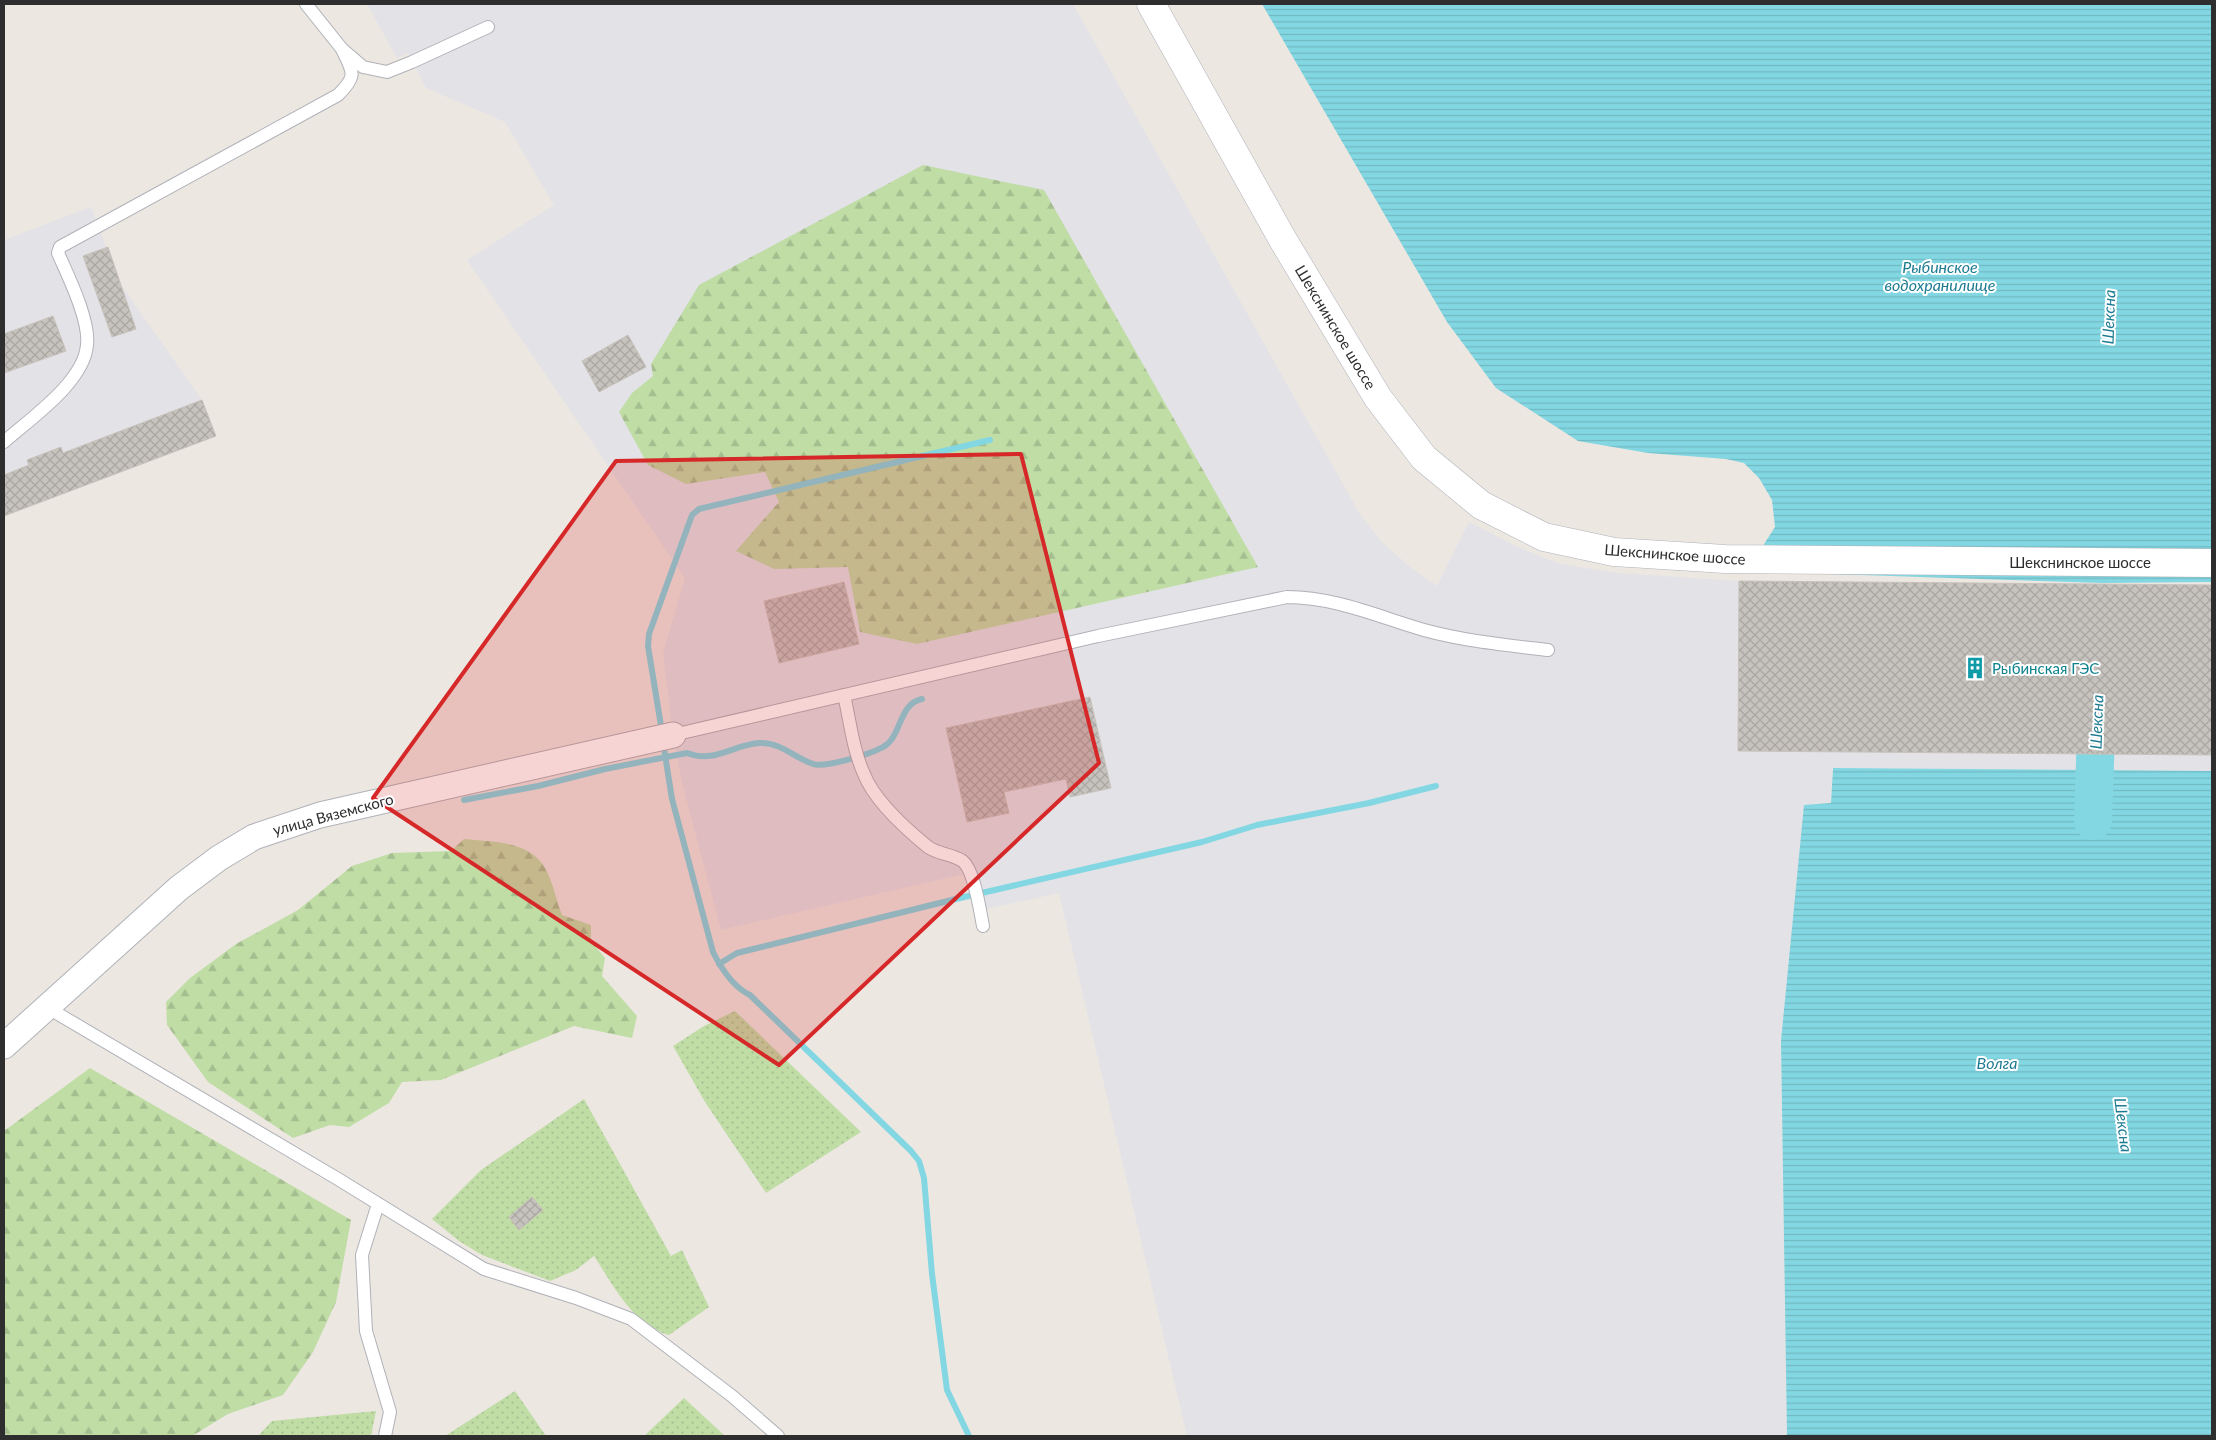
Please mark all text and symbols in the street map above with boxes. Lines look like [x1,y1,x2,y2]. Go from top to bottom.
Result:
water label: Рыбинское водохранилище [1884,257,1996,294]
street label: Шекснинское шоссе [1292,262,1380,392]
water label: Шексна [2098,289,2118,345]
street label: Шекснинское шоссе [1604,540,1746,568]
street label: Шекснинское шоссе [2009,553,2151,571]
building icon: Рыбинская ГЭС [1962,655,1988,681]
place label: Рыбинская ГЭС [1992,659,2099,677]
water label: Шексна [2086,694,2106,750]
street label: улица Вяземского [271,789,395,839]
water label: Волга [1977,1053,2017,1072]
water label: Шексна [2111,1097,2137,1153]

